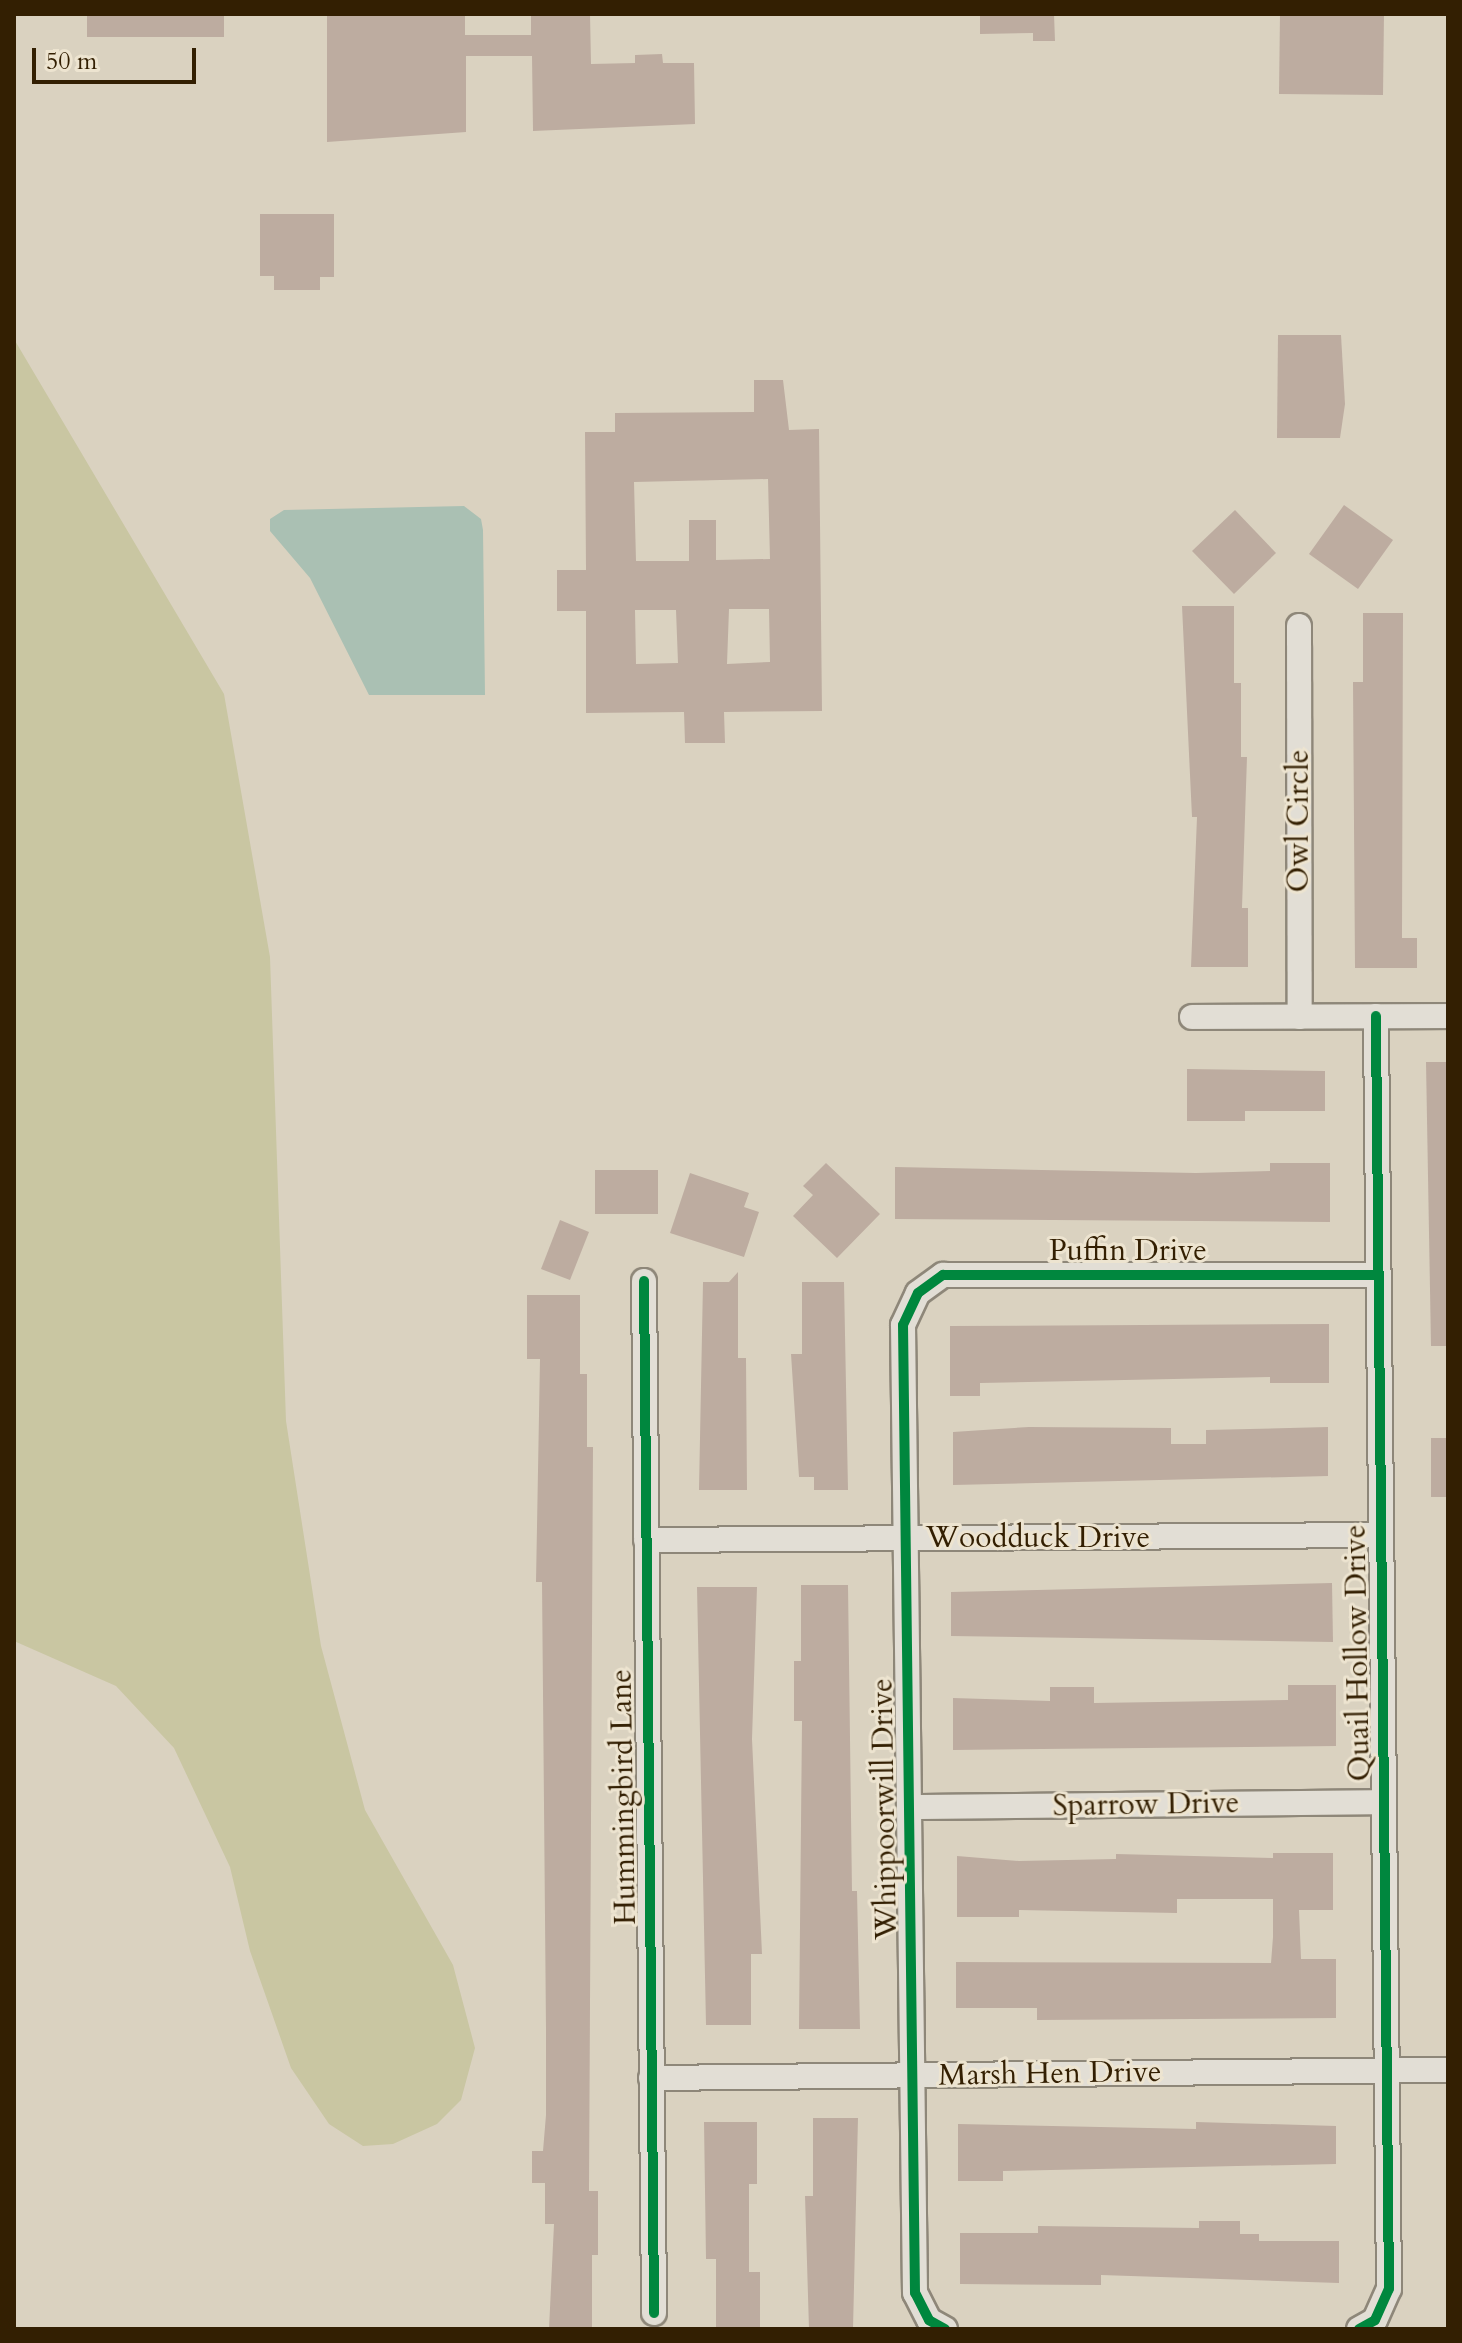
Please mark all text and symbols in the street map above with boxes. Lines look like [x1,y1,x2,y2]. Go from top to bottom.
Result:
scale bar [36,32,200,82]
text: 50 m [46,45,97,78]
street label: Owl Circle [1281,750,1317,892]
street label: Puffin Drive [1049,1233,1207,1269]
street label: Woodduck Drive [926,1520,1150,1556]
street label: Quail Hollow Drive [1338,1524,1378,1782]
street label: Hummingbird Lane [604,1669,644,1925]
street label: Whippoorwill Drive [865,1678,905,1940]
street label: Sparrow Drive [1052,1785,1240,1825]
street label: Marsh Hen Drive [938,2054,1162,2094]

